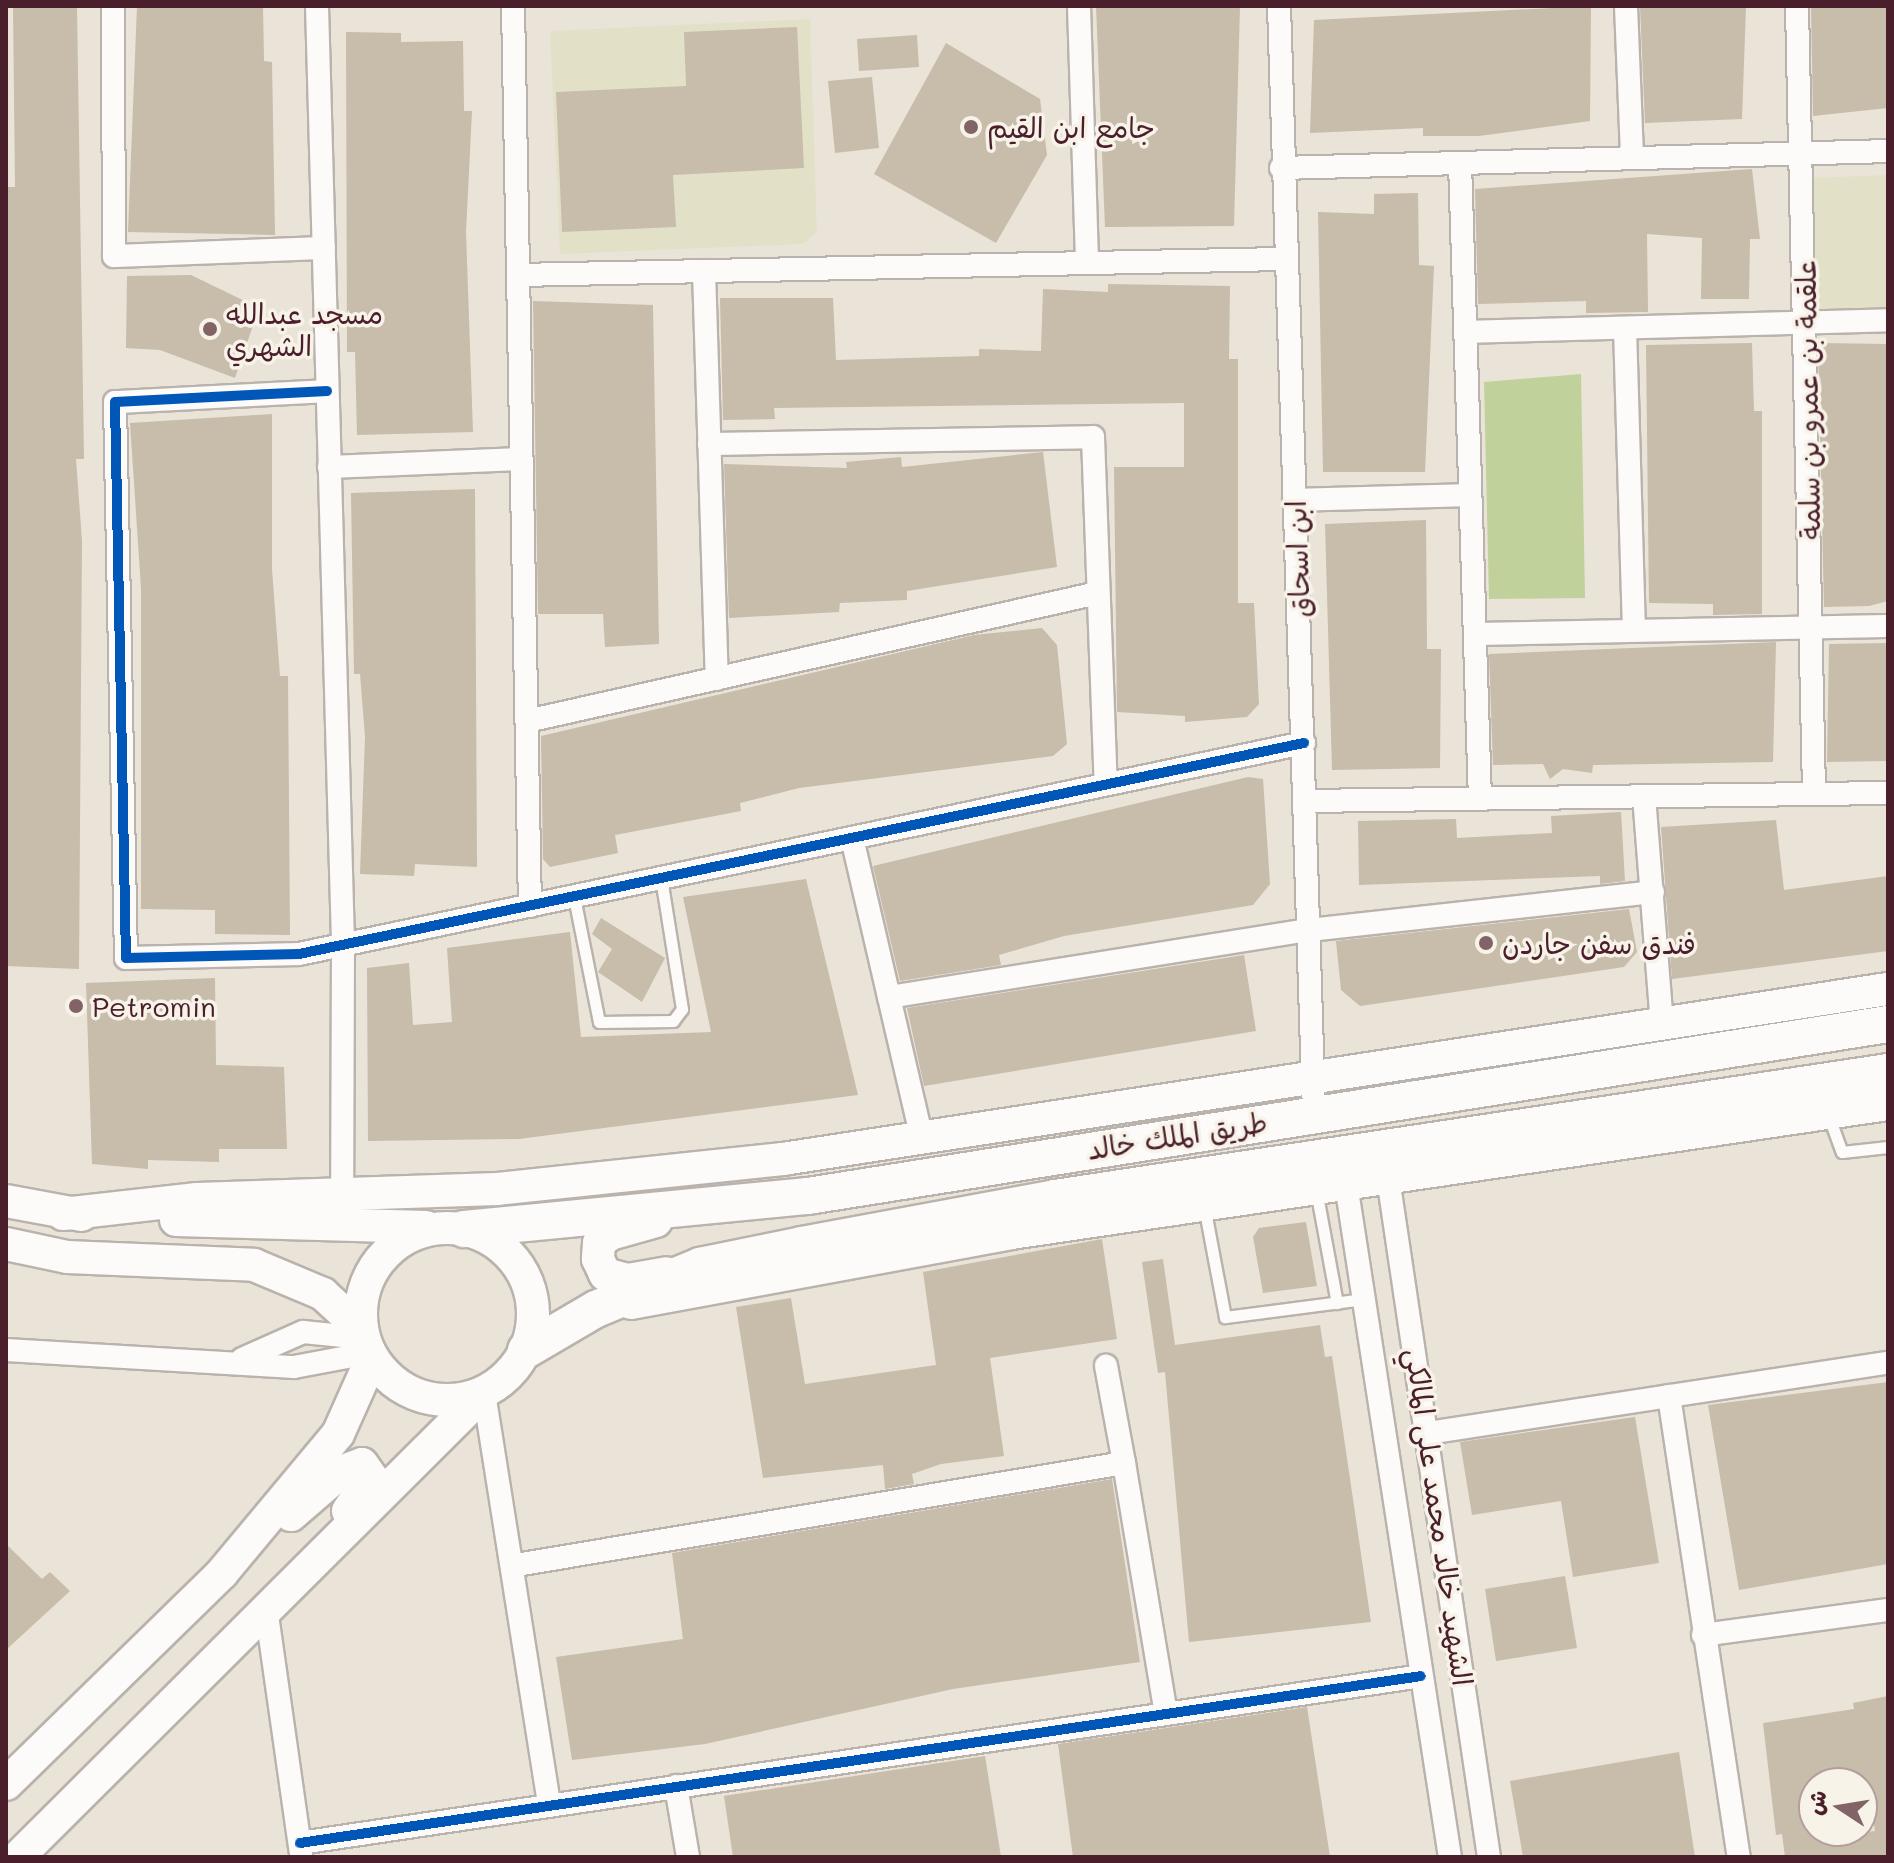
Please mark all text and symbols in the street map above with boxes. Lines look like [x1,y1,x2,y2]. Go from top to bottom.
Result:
place label: جامع ابن القيم [987,110,1155,144]
marker: جامع ابن القيم [962,118,980,136]
street label: علقمة بن عمرو بن سلمة [1788,260,1826,540]
place label: مسجد عبدالله الشهري [226,296,383,362]
marker: مسجد عبدالله الشهري [201,320,219,338]
street label: ابن اسحاق [1278,500,1316,618]
place label: فندق سفن جاردن [1502,926,1696,960]
marker: فندق سفن جاردن [1477,934,1495,952]
place label: Petromin [92,989,216,1023]
marker: Petromin [67,997,85,1015]
street label: طريق الملك خالد [1085,1104,1269,1166]
street label: الشهيد خالد محمد على المالكي [1400,1346,1480,1688]
north arrow [1798,1767,1878,1847]
text: ش [1799,1787,1833,1817]

